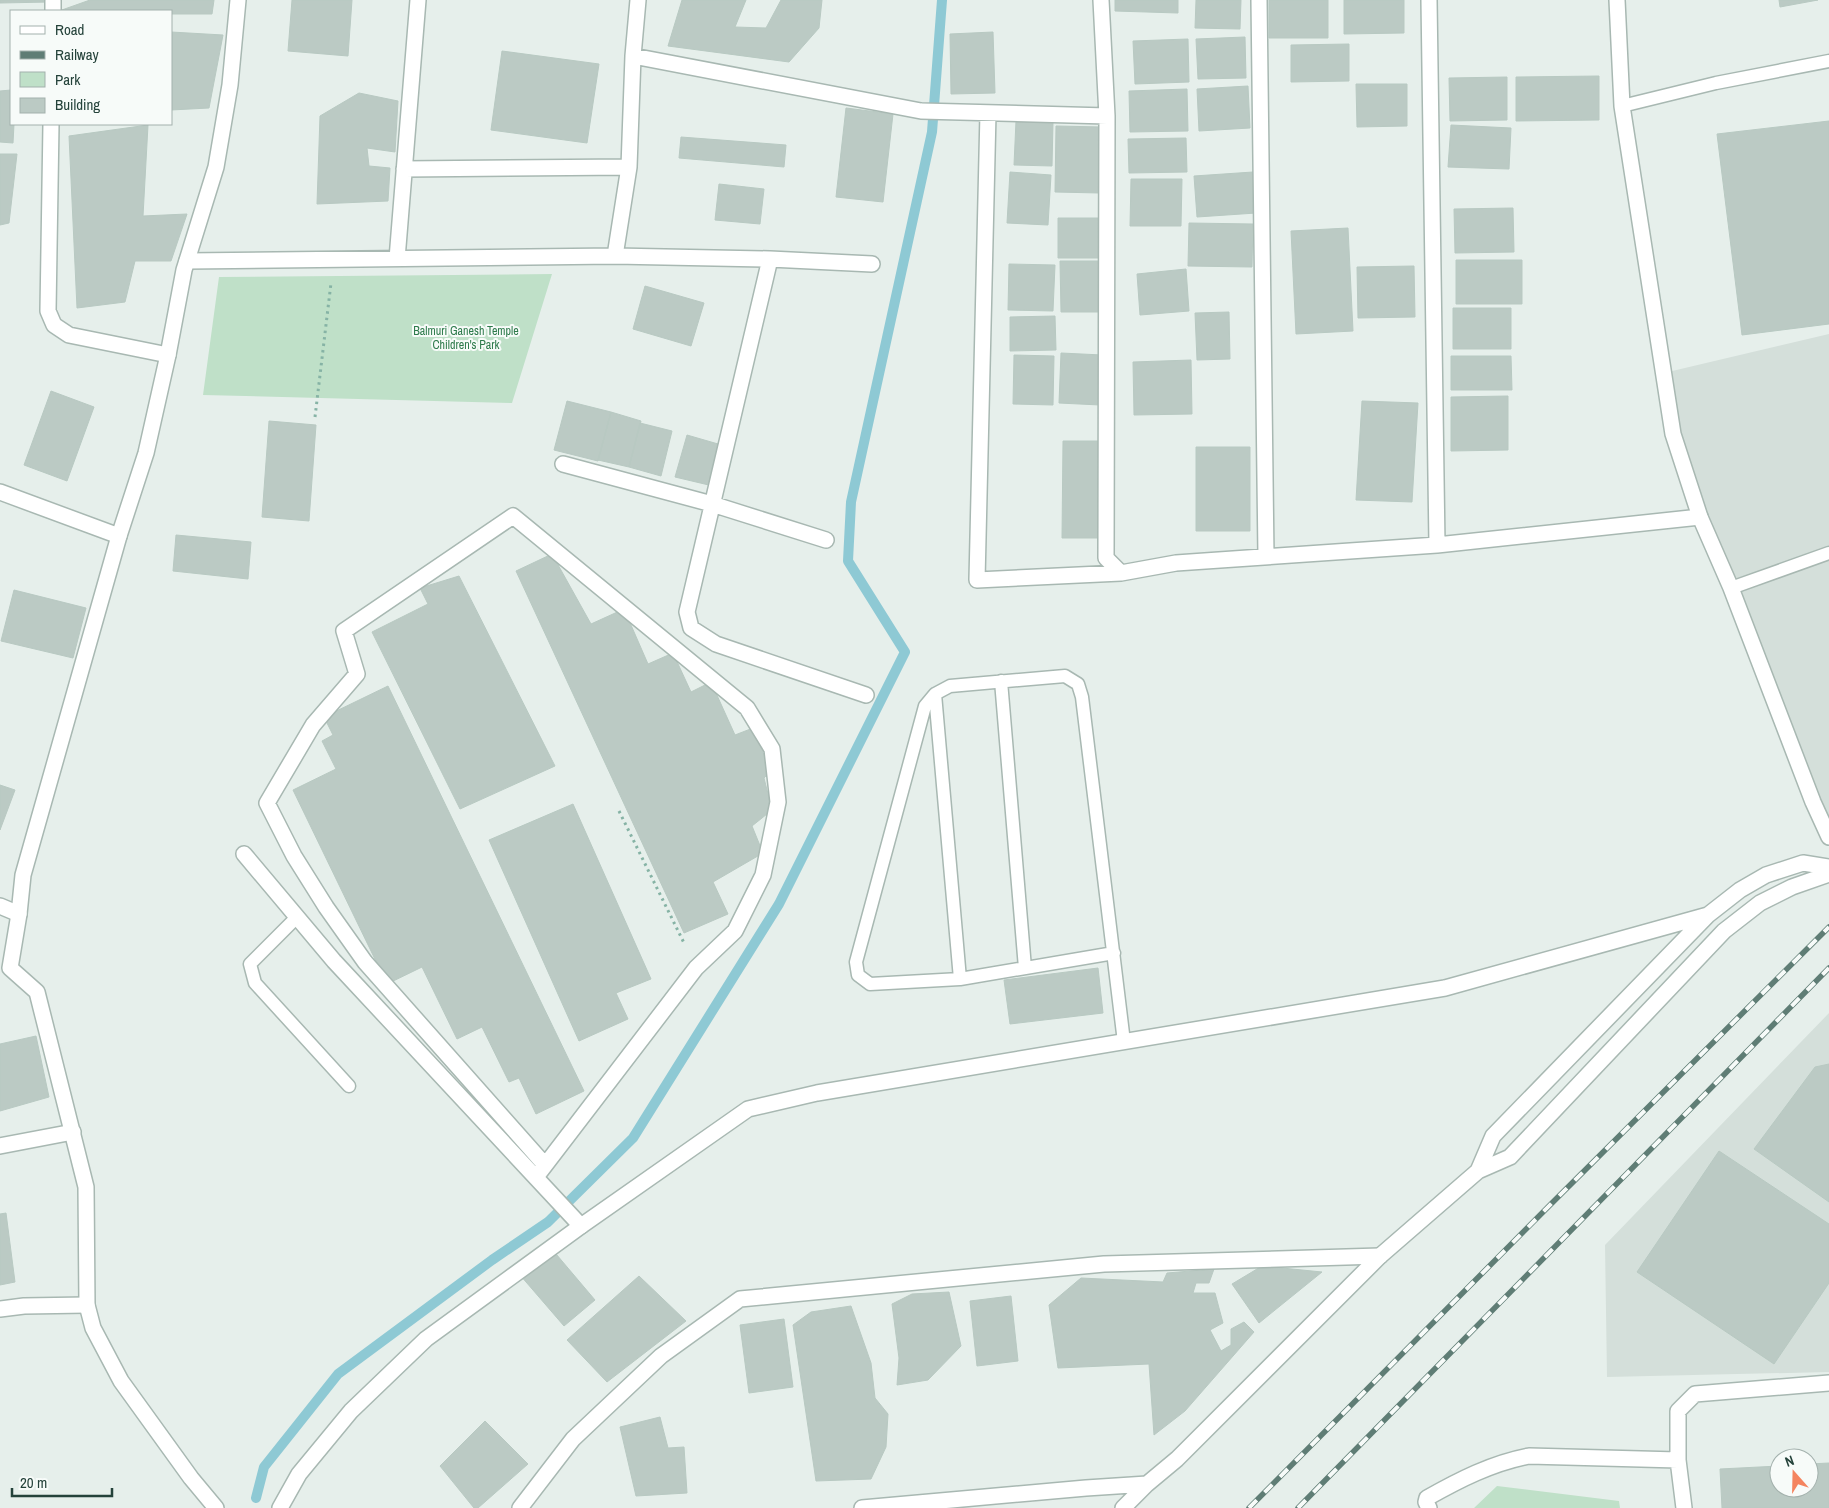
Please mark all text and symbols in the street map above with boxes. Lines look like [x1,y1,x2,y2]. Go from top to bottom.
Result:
legend [10,10,172,125]
text: Road [55,19,84,40]
text: Railway [55,44,100,65]
text: Park [55,69,81,90]
text: Building [55,94,100,115]
park label: Balmuri Ganesh Temple Children's Park [413,323,519,353]
north arrow [1769,1448,1819,1498]
text: N [1783,1451,1797,1471]
scale bar [12,1466,112,1498]
text: 20 m [20,1472,47,1493]

